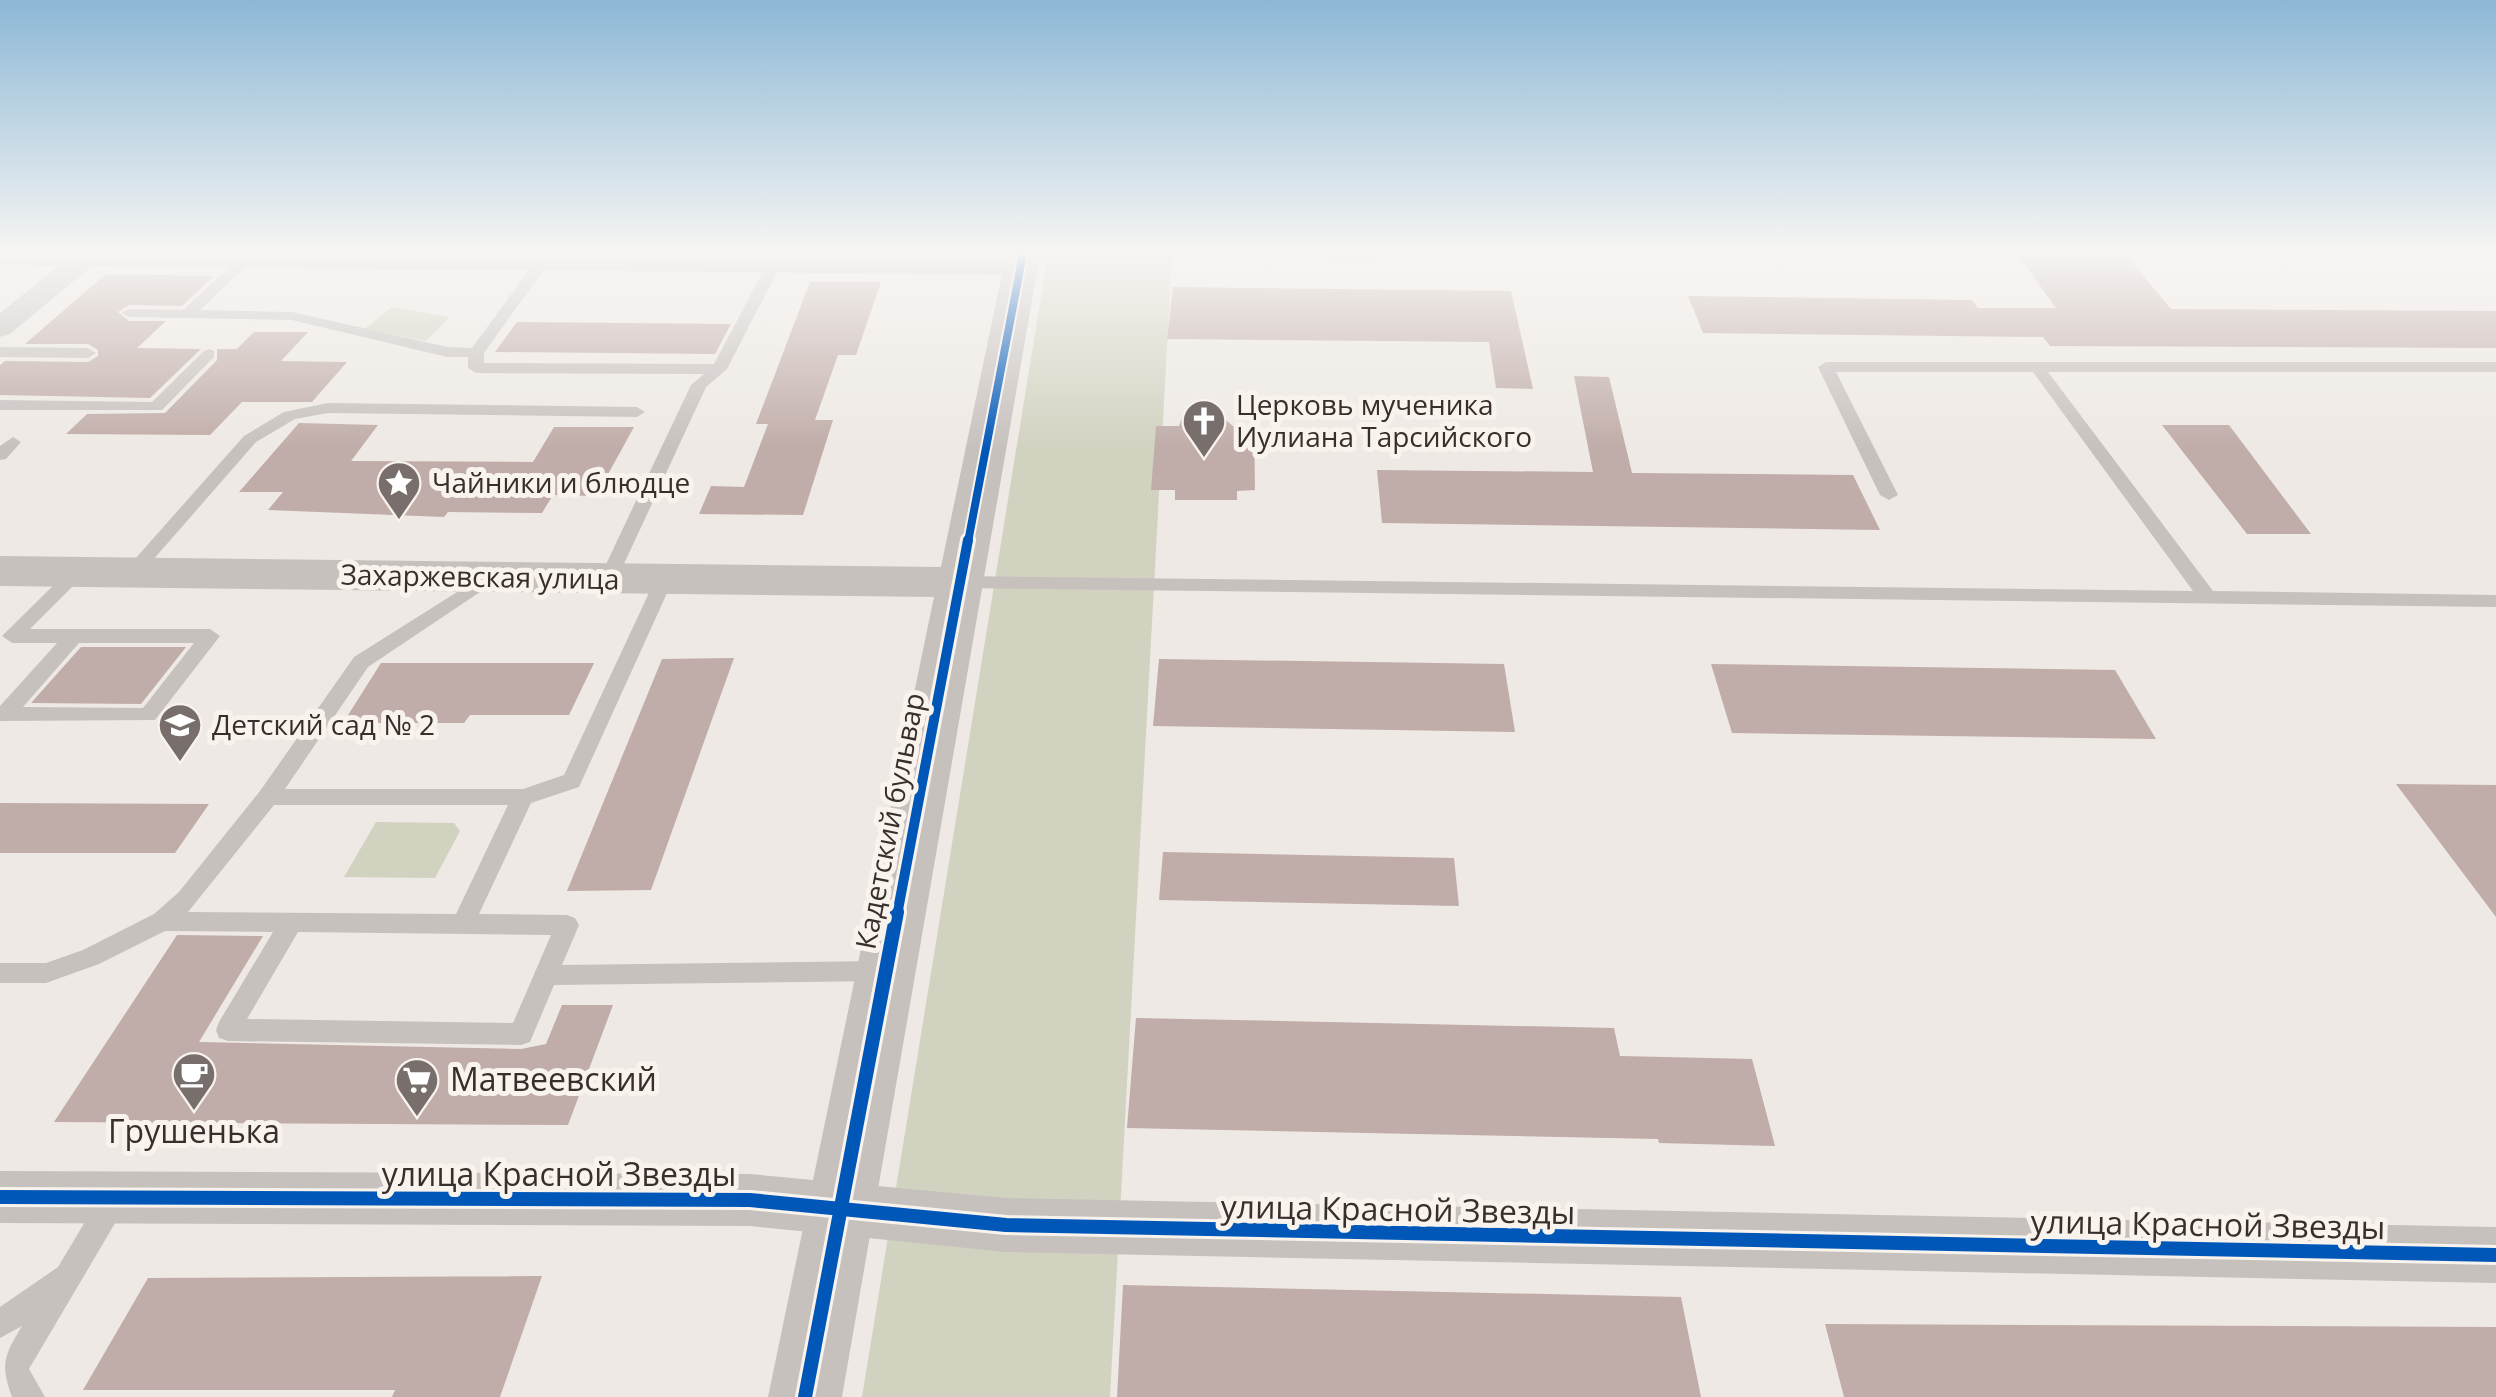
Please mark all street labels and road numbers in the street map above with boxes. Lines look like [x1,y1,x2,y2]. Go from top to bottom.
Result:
street label: Захаржевская улица [340,555,620,597]
street label: Кадетский бульвар [846,689,933,952]
street label: улица Красной Звезды [382,1152,736,1195]
street label: улица Красной Звезды [1220,1184,1576,1233]
street label: улица Красной Звезды [2030,1199,2386,1248]

